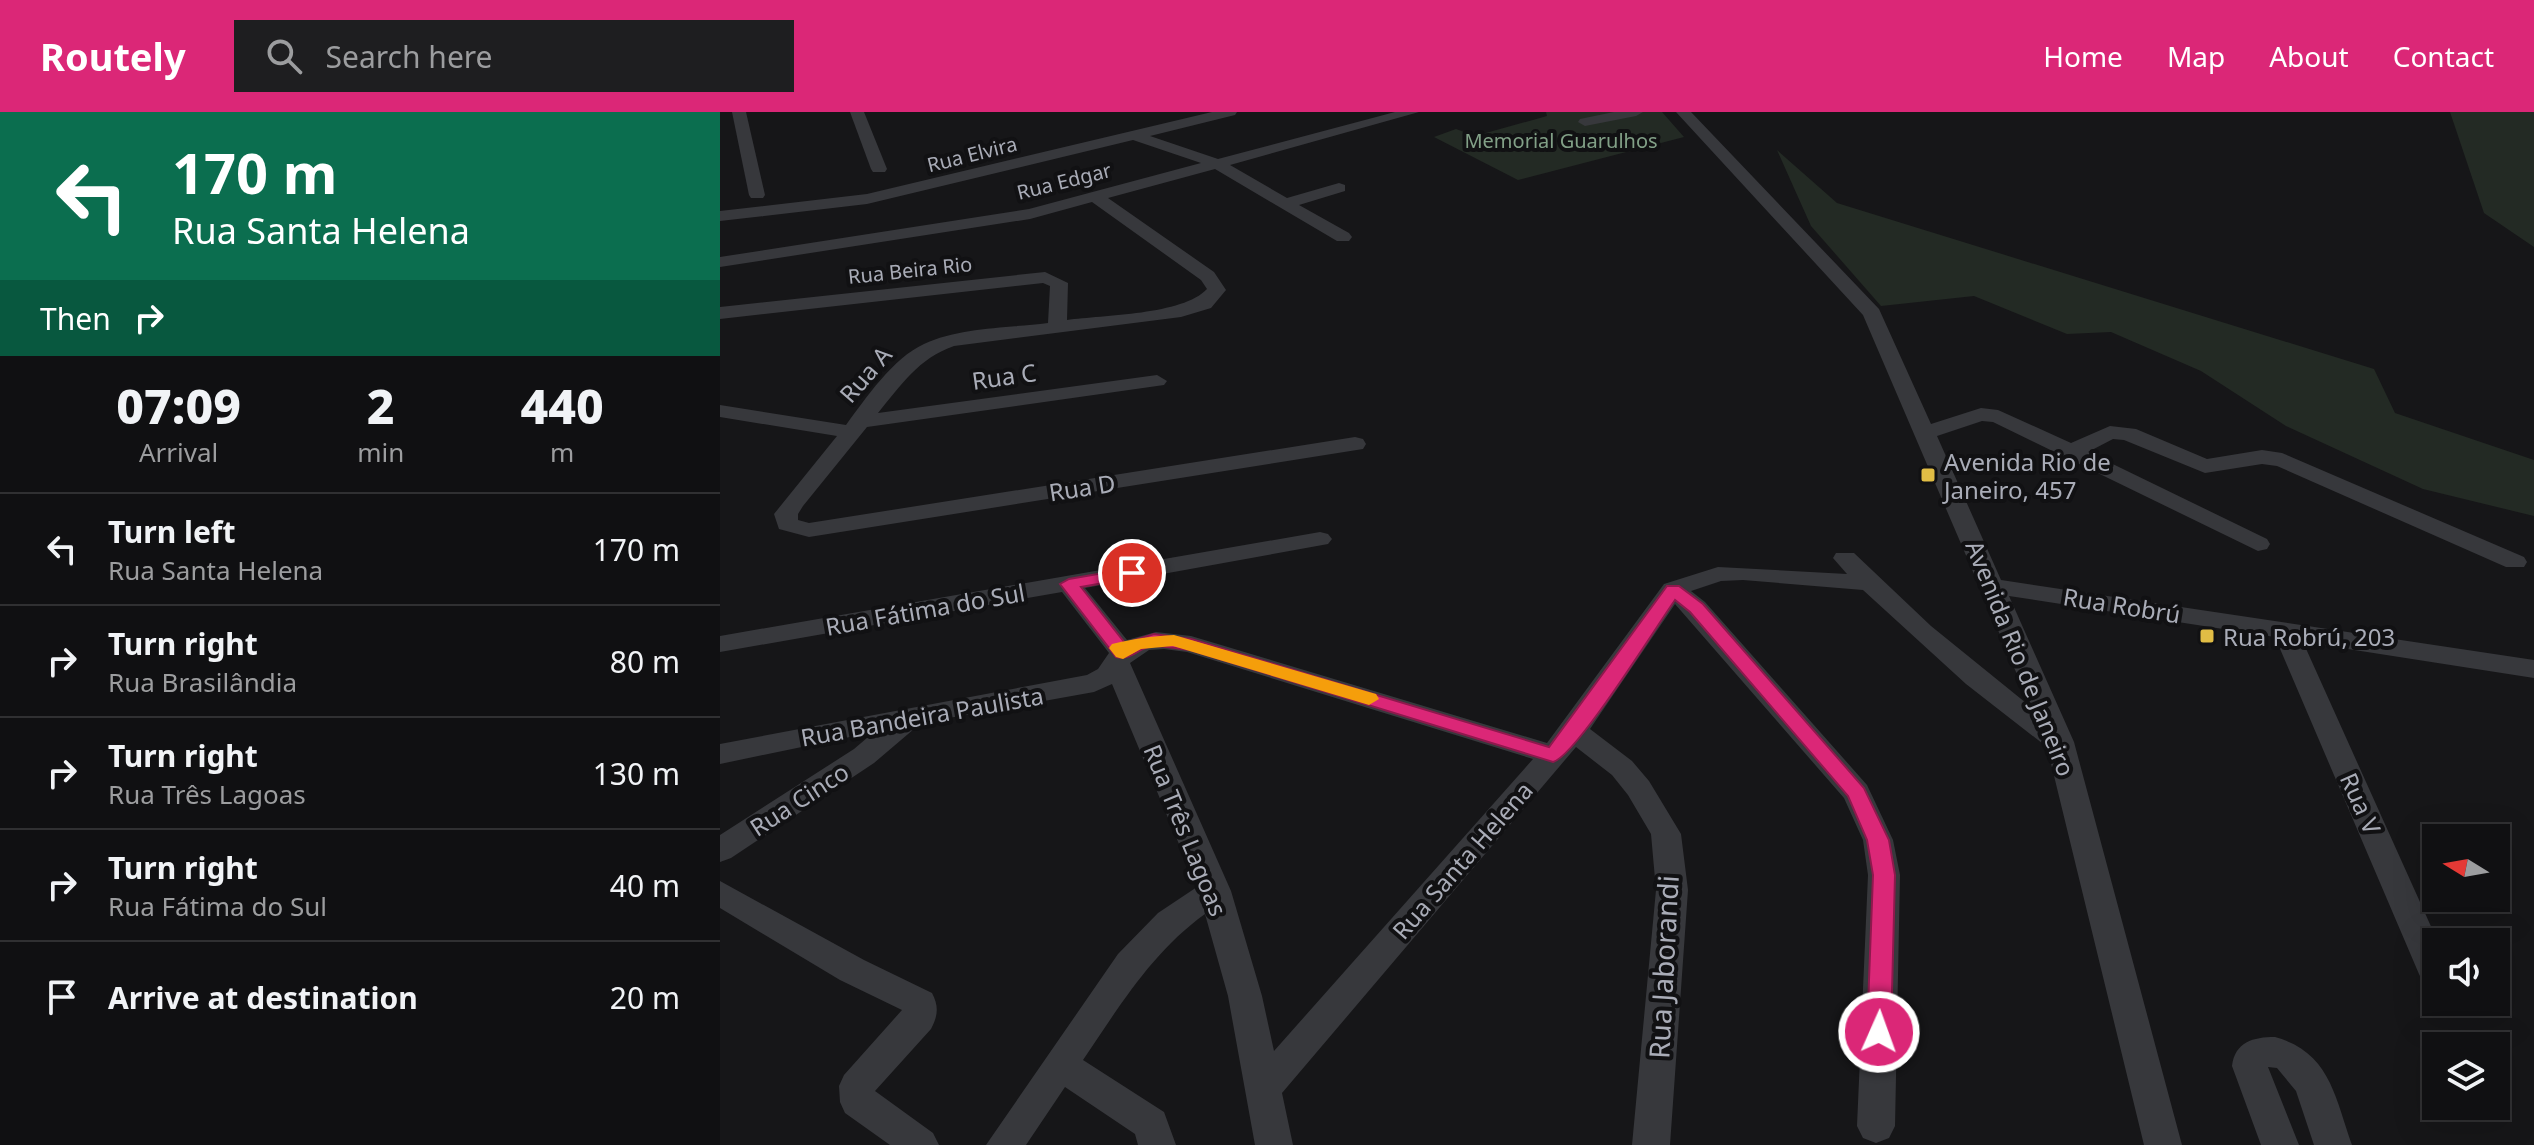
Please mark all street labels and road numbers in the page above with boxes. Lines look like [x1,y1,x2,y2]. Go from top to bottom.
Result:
street label: Rua Elvira [924,130,1020,178]
street label: Rua Edgar [1014,156,1114,206]
street label: Rua Beira Rio [847,250,973,290]
street label: Rua A [831,338,899,409]
street label: Rua C [970,355,1038,397]
street label: Rua D [1046,465,1118,509]
street label: Avenida Rio de Janeiro [1959,535,2083,781]
street label: Rua Fátima do Sul [823,575,1027,643]
street label: Rua Robrú [2061,579,2183,631]
street label: Rua Bandeira Paulista [798,678,1046,754]
street label: Rua Três Lagoas [1137,739,1235,921]
street label: Rua Cinco [743,755,855,843]
street label: Rua V [2333,767,2389,839]
street label: Rua Santa Helena [1384,774,1540,946]
street label: Rua Jaborandi [1639,874,1687,1060]

